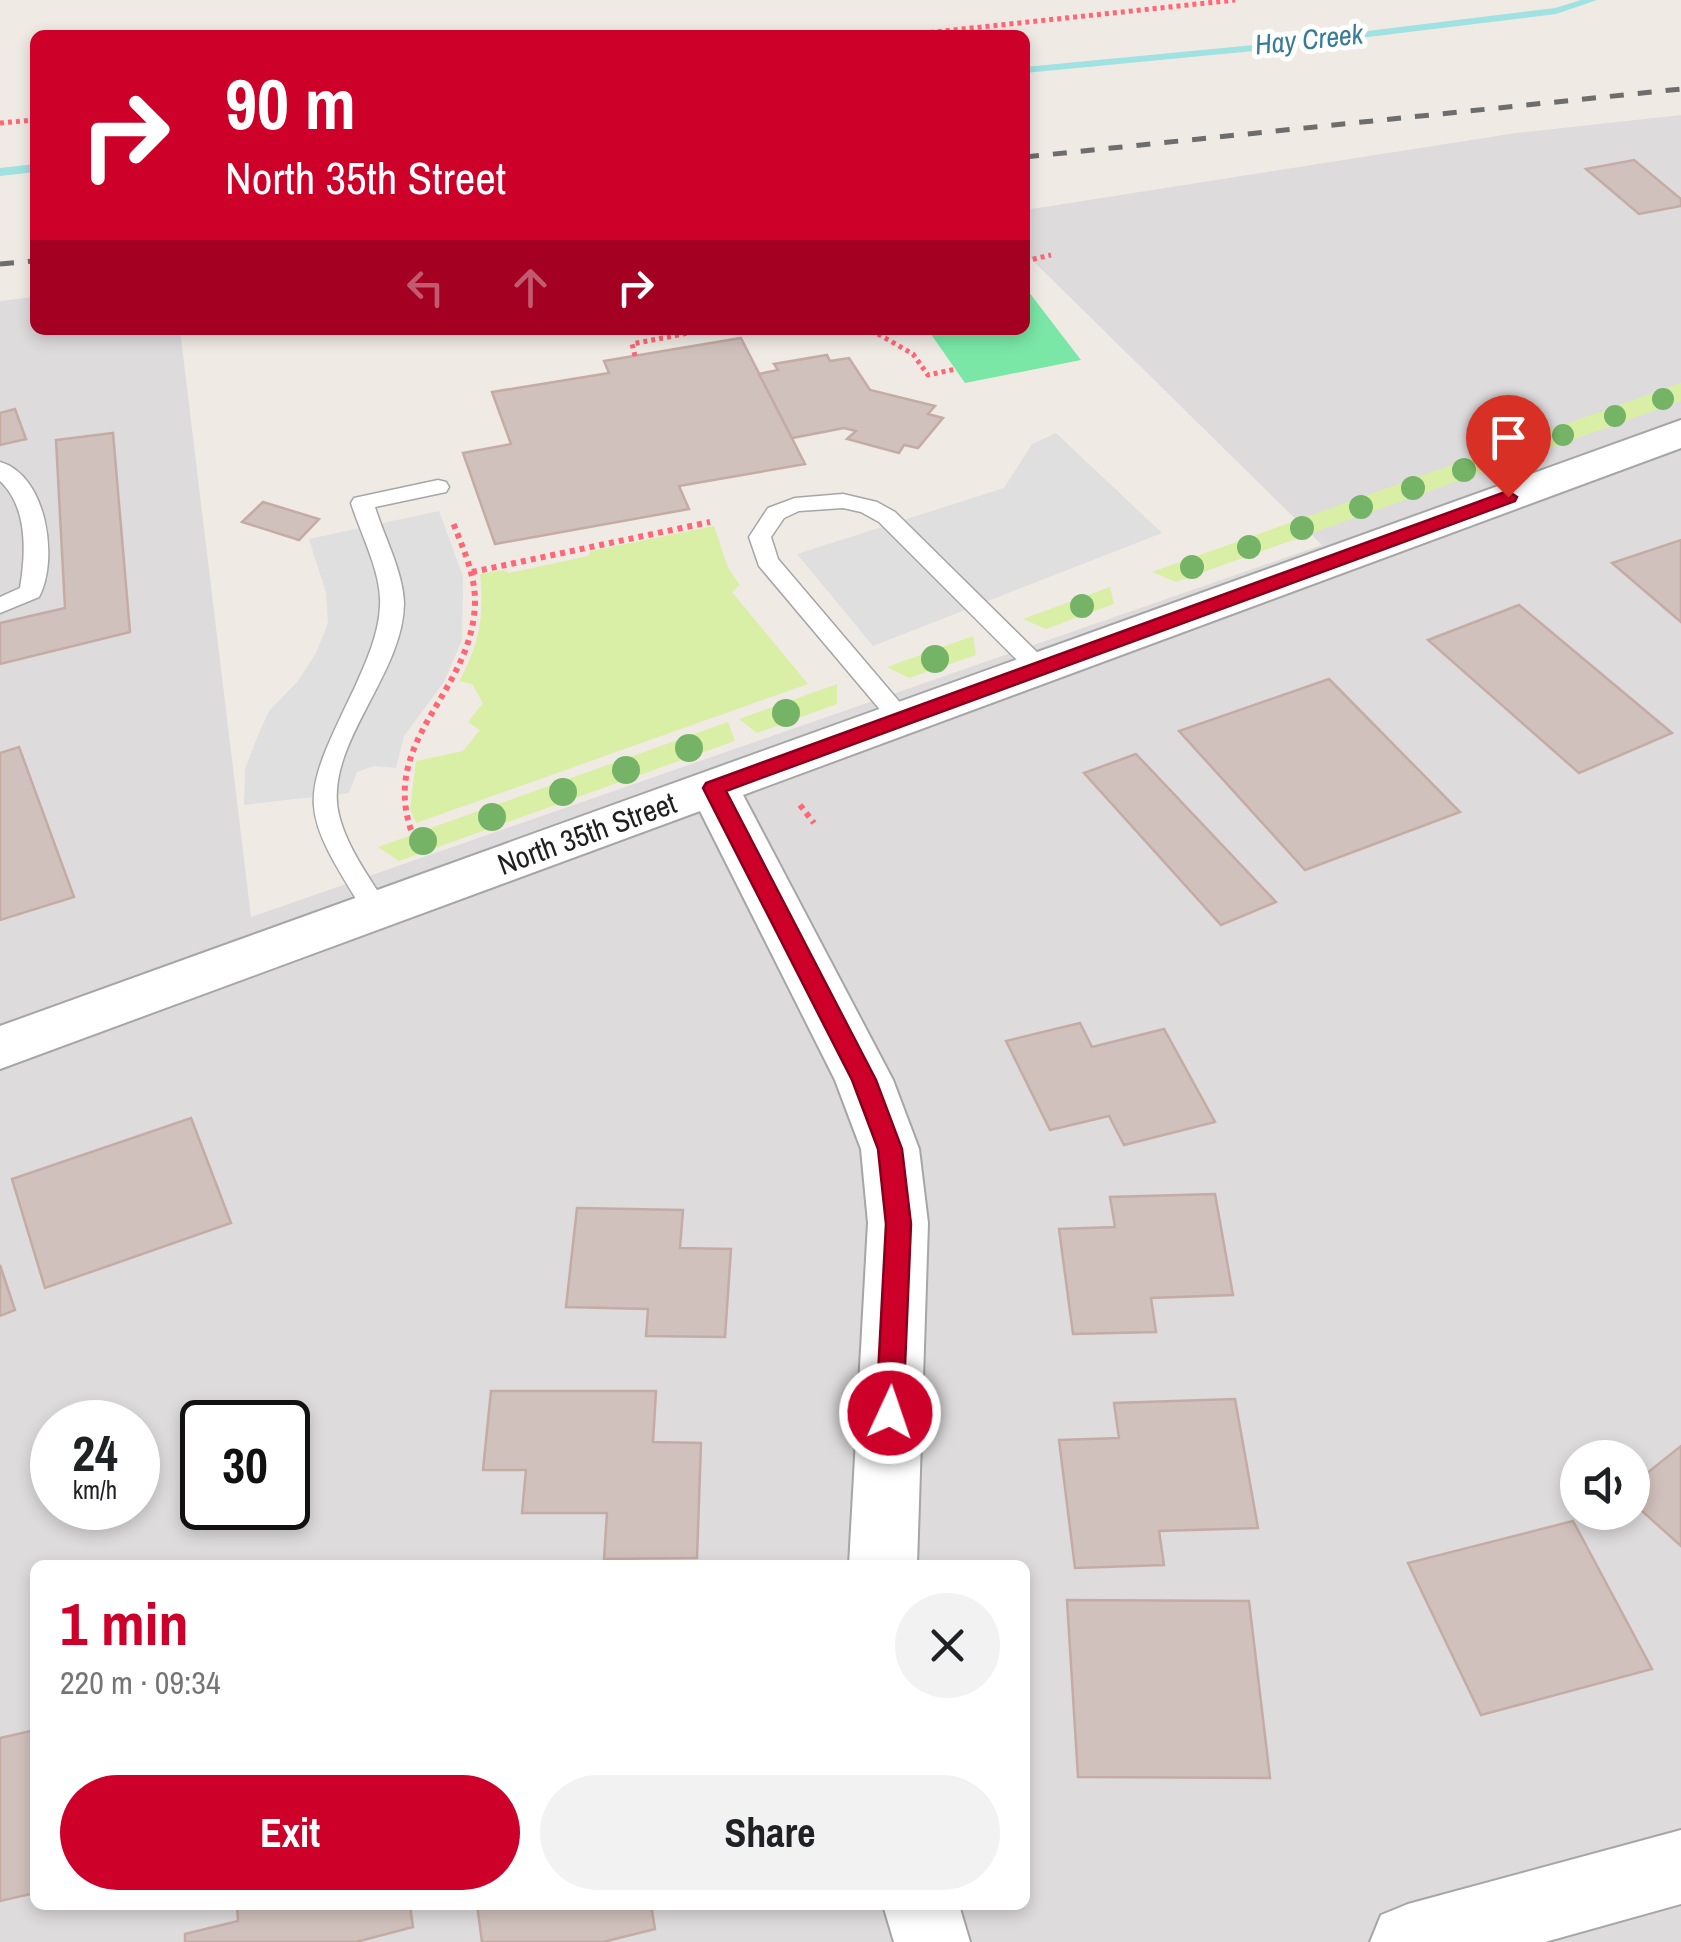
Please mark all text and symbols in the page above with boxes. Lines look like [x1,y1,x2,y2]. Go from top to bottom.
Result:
water label: Hay Creek [1253,14,1366,64]
text: 90 m [225,57,356,151]
icon: right [60,70,190,200]
text: North 35th Street [225,147,506,208]
icon: left [398,260,453,315]
icon: ahead [503,260,558,315]
icon: right [608,260,663,315]
pin [1466,395,1551,498]
icon: arrive [1481,410,1536,465]
street label: North 35th Street [492,782,682,884]
position arrow [838,1361,942,1465]
speed limit sign: 30 [180,1400,310,1530]
text: 24 [72,1419,118,1487]
map controls [1560,1440,1650,1530]
button: sound [1560,1440,1650,1530]
text: km/h [73,1473,117,1507]
text: 1 min [60,1583,189,1664]
button: close [895,1593,1000,1698]
text: 220 m · 09:34 [60,1661,220,1704]
button: Exit [60,1775,520,1890]
button: Share [540,1775,1000,1890]

